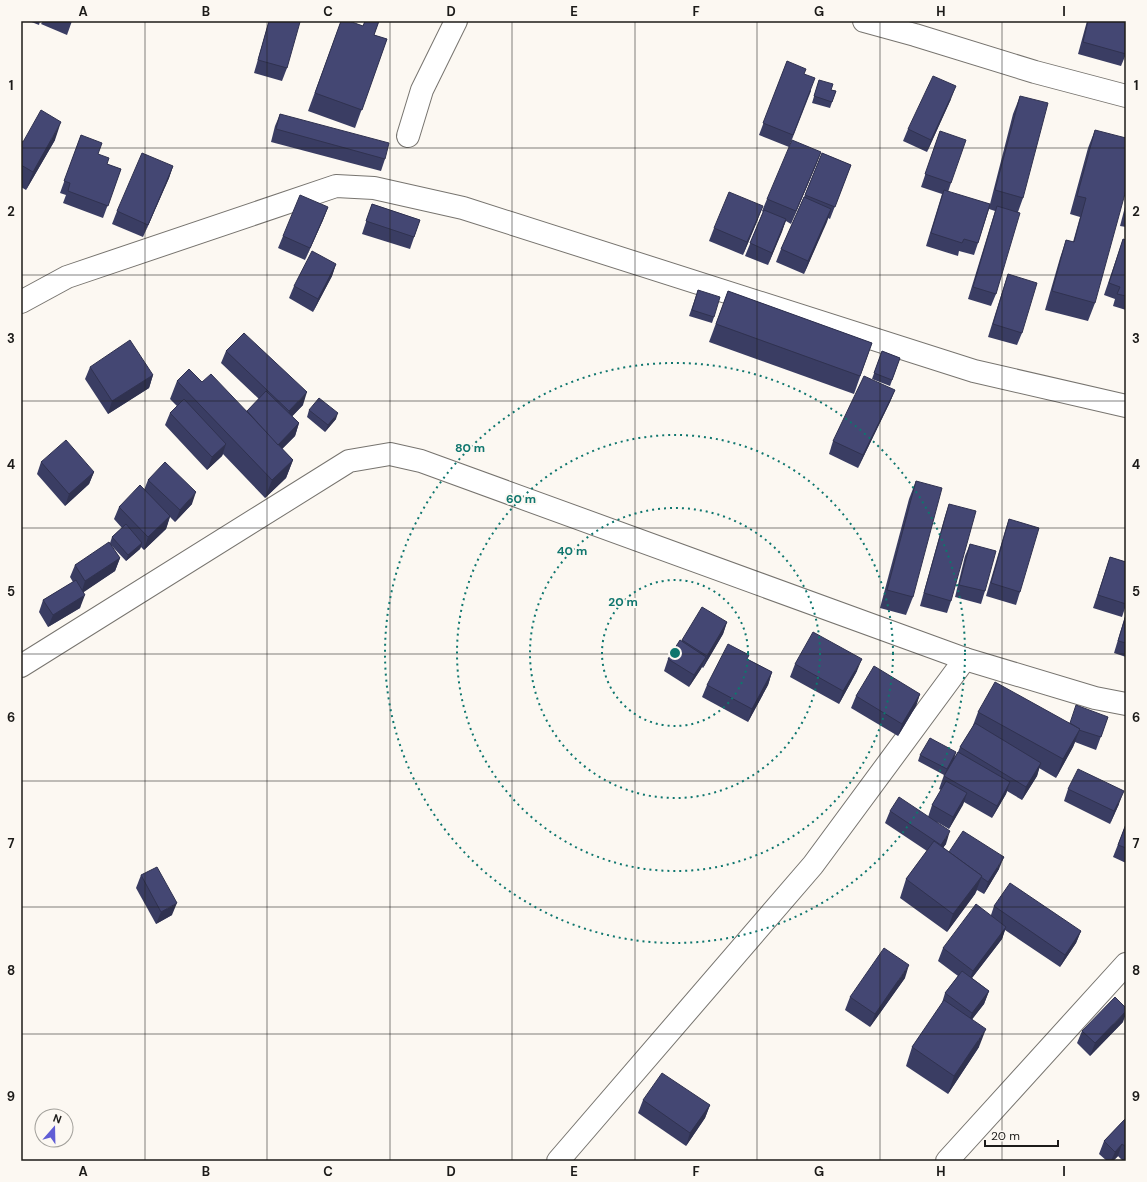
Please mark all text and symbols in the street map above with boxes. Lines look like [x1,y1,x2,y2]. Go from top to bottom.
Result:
text: A [78,3,88,20]
text: B [202,3,210,20]
text: C [323,3,333,20]
text: D [446,3,456,20]
text: E [570,3,578,20]
text: F [692,3,700,20]
text: G [814,3,824,20]
text: H [936,3,946,20]
text: I [1062,3,1066,20]
text: 1 [9,77,13,94]
text: 1 [1134,77,1138,94]
text: 2 [7,203,15,220]
text: 2 [1132,203,1140,220]
text: 3 [7,330,15,347]
text: 3 [1132,330,1140,347]
text: 80 m [455,440,485,456]
text: 4 [7,456,15,473]
text: 4 [1132,456,1140,473]
text: 60 m [506,491,536,507]
text: 40 m [557,543,587,559]
text: 5 [7,583,15,600]
text: 5 [1132,583,1140,600]
text: 20 m [608,594,638,610]
centre of rings [668,646,682,660]
text: 6 [7,709,15,726]
text: 6 [1132,709,1140,726]
text: 7 [8,835,15,852]
text: 7 [1133,835,1140,852]
text: 8 [7,962,15,979]
text: 8 [1132,962,1140,979]
text: 9 [7,1088,15,1105]
text: 9 [1132,1088,1140,1105]
north arrow [34,1108,74,1148]
text: N [51,1111,64,1127]
scale bar [985,1122,1058,1148]
text: 20 m [991,1128,1020,1144]
text: A [78,1163,88,1180]
text: B [202,1163,210,1180]
text: C [323,1163,333,1180]
text: D [446,1163,456,1180]
text: E [570,1163,578,1180]
text: F [692,1163,700,1180]
text: G [814,1163,824,1180]
text: H [936,1163,946,1180]
text: I [1062,1163,1066,1180]

